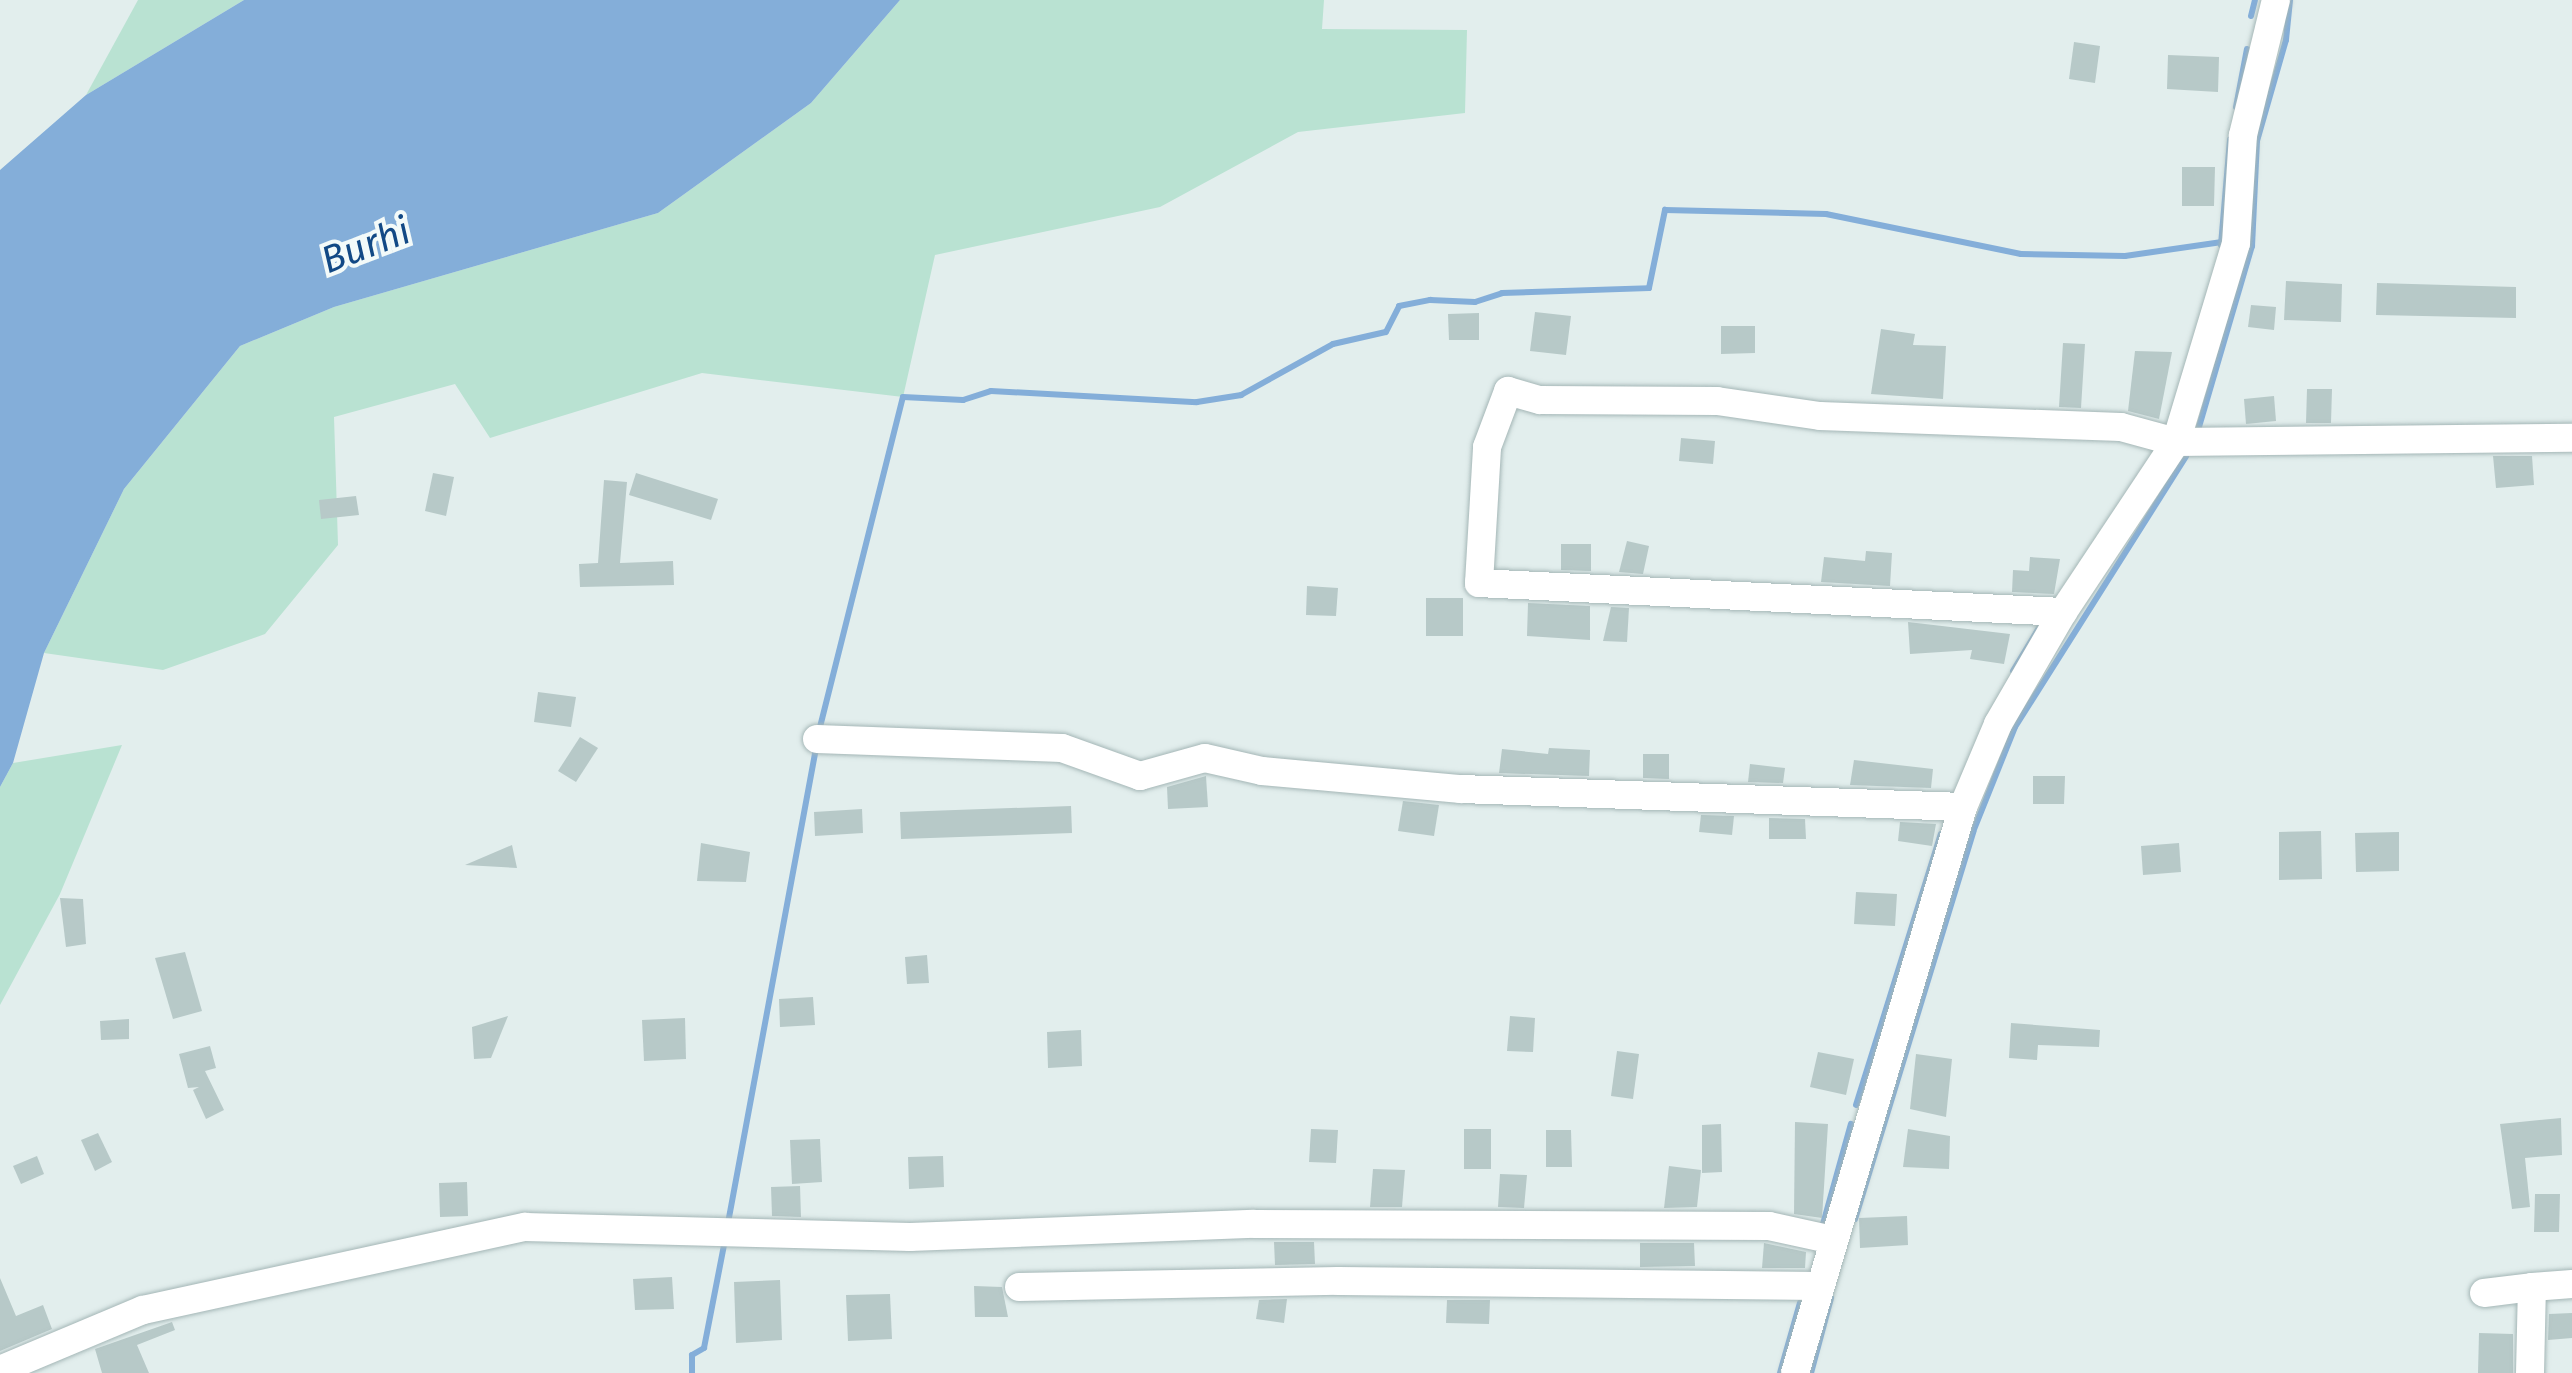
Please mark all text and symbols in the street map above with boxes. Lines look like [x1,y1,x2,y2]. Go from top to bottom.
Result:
water label: Burhi [315,208,417,284]

